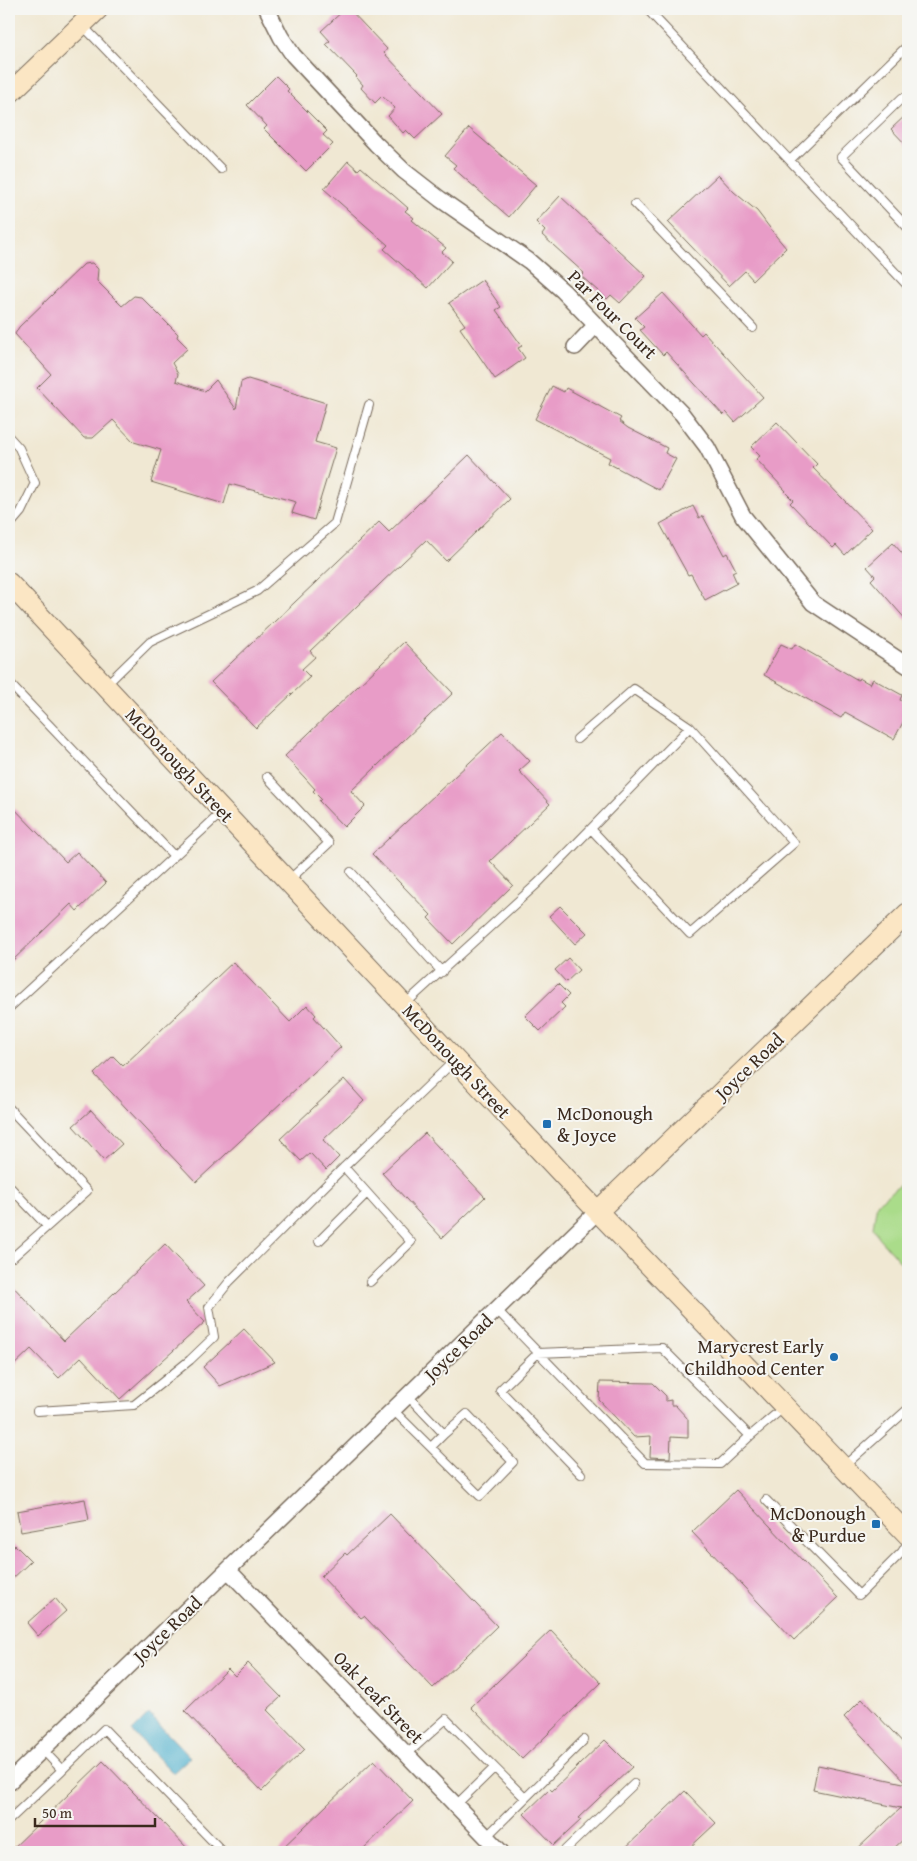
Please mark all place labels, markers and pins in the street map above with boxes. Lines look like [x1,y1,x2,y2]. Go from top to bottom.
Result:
place label: McDonough & Joyce [557,1099,653,1149]
marker: McDonough & Joyce [541,1118,553,1130]
place label: Marycrest Early Childhood Center [684,1332,825,1382]
marker: Marycrest Early Childhood Center [828,1351,840,1363]
place label: McDonough & Purdue [770,1499,866,1549]
marker: McDonough & Purdue [870,1518,882,1530]

